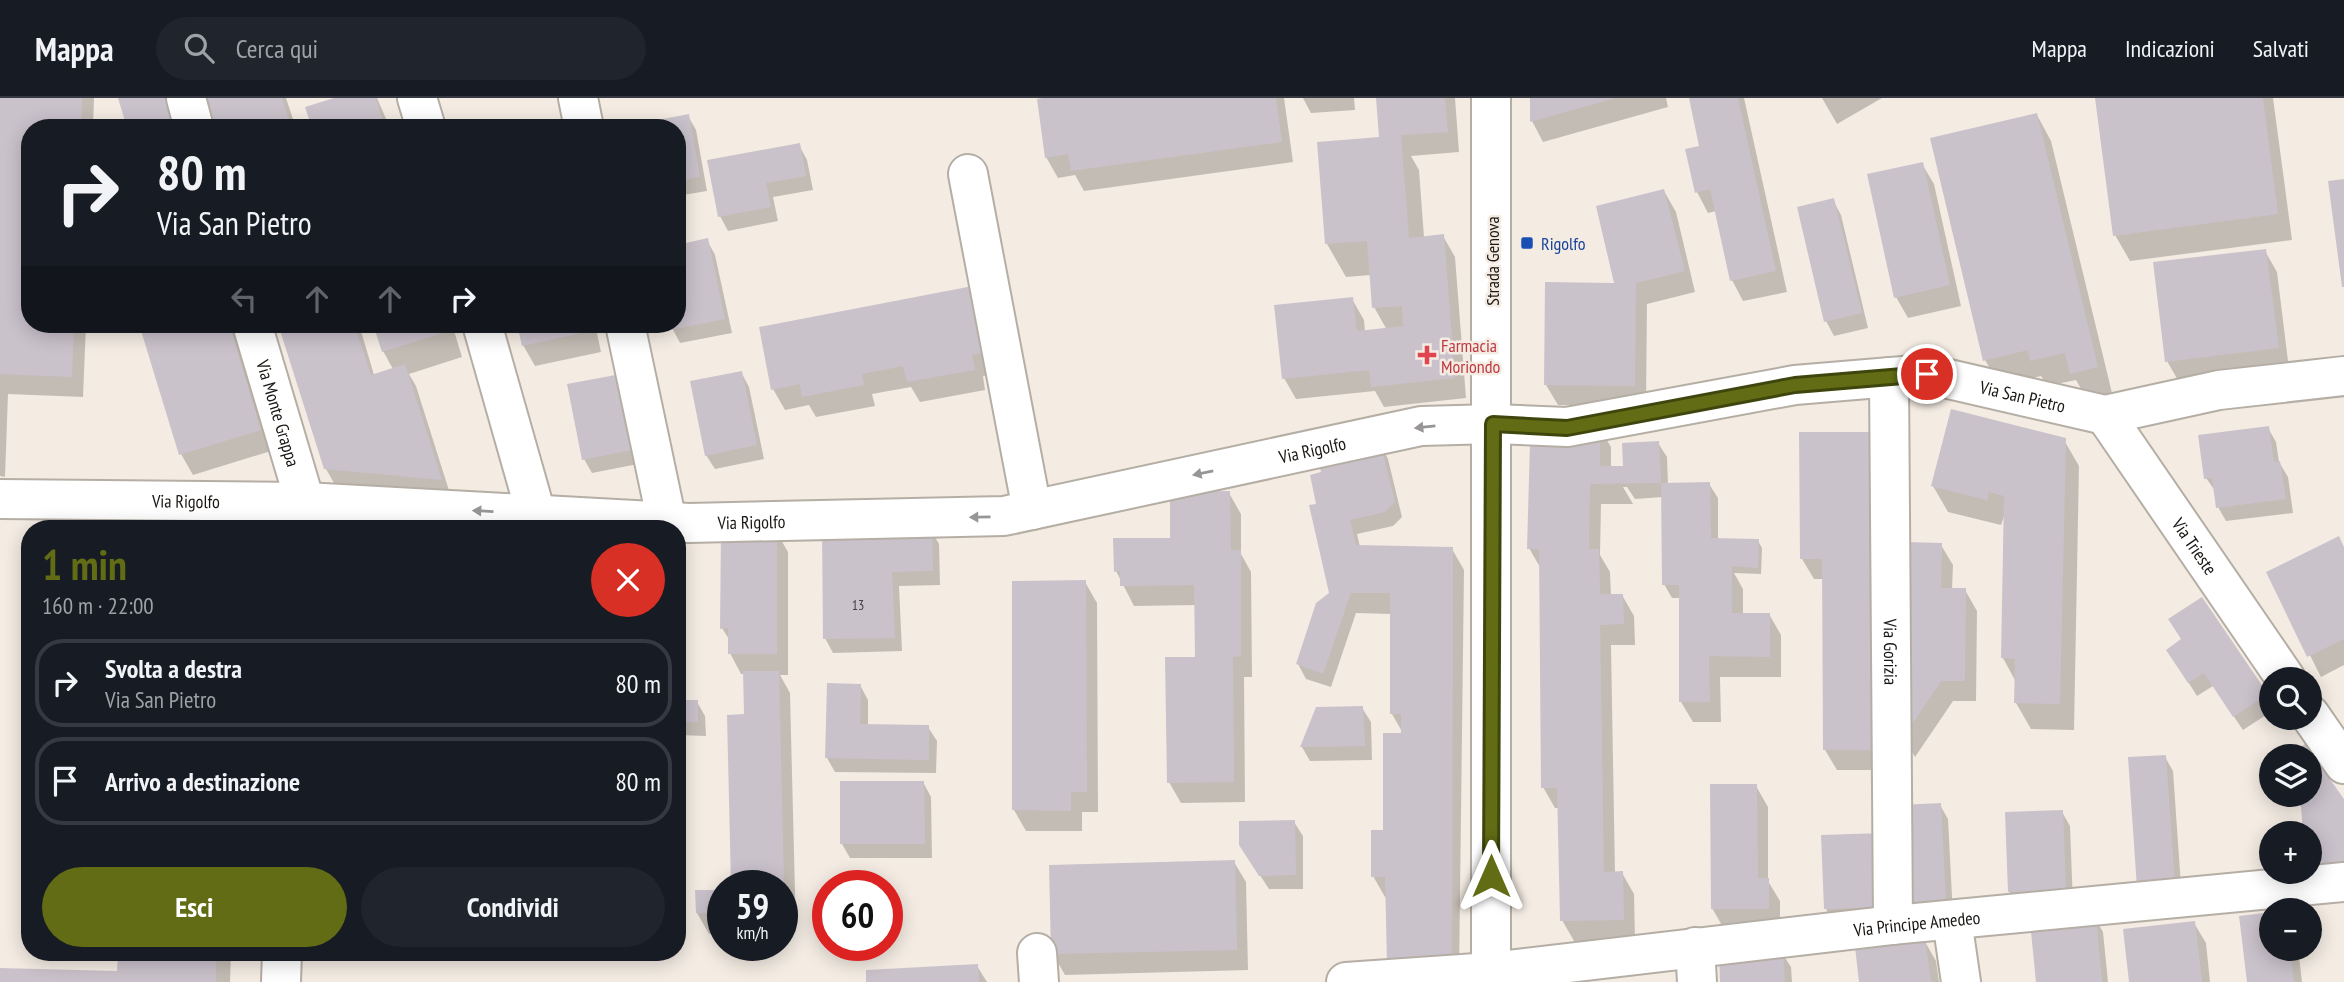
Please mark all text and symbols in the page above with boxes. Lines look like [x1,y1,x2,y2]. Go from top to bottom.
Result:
search box [156,17,646,80]
text: Mappa [35,27,114,70]
icon: search [180,29,218,67]
text: Cerca qui [236,32,318,65]
text: Mappa [2032,33,2087,64]
text: Indicazioni [2125,33,2215,64]
text: Salvati [2253,33,2309,64]
text: 80 m [157,140,246,204]
icon: right [42,147,133,238]
text: Via San Pietro [157,202,312,244]
street label: Strada Genova [1481,216,1504,306]
place label: Rigolfo [1541,232,1586,255]
marker: Rigolfo [1519,235,1535,251]
icon: left [225,280,263,318]
icon: ahead [298,280,336,318]
icon: ahead [371,280,409,318]
icon: right [444,280,482,318]
place label: Farmacia Moriondo [1441,334,1501,378]
pin [1897,344,1957,404]
marker: Farmacia Moriondo [1419,347,1435,363]
icon: arrive [1908,355,1946,393]
street label: Via Monte Grappa [251,356,305,469]
street label: Via San Pietro [1977,375,2068,417]
one-way arrow [1414,421,1436,432]
street label: Via Rigolfo [1276,431,1348,468]
one-way arrow [1192,468,1214,479]
street label: Via Rigolfo [151,489,220,513]
one-way arrow [472,506,494,517]
street label: Via Rigolfo [716,509,786,534]
one-way arrow [969,511,991,522]
street label: Via Trieste [2167,512,2222,579]
text: 1 min [42,537,127,592]
button: close [591,543,665,617]
text: 160 m · 22:00 [42,591,154,620]
house number: 13 [852,596,864,614]
street label: Via Gorizia [1879,618,1903,685]
text: Svolta a destra [105,652,242,685]
icon: right [46,664,84,702]
text: 80 m [615,667,661,700]
map controls [2259,667,2322,961]
button: search [2259,667,2322,730]
text: Via San Pietro [105,685,216,714]
button: layers [2259,744,2322,807]
icon: arrive [46,762,84,800]
text: Arrivo a destinazione [105,765,300,798]
text: 80 m [615,765,661,798]
button: + [2259,821,2322,884]
position arrow [1454,839,1528,913]
button: Esci [42,867,347,947]
button: Condividi [361,867,665,947]
speed limit sign: 60 [812,870,903,961]
text: 59 [736,883,769,929]
button: − [2259,898,2322,961]
street label: Via Principe Amedeo [1851,905,1981,941]
text: km/h [737,921,768,944]

